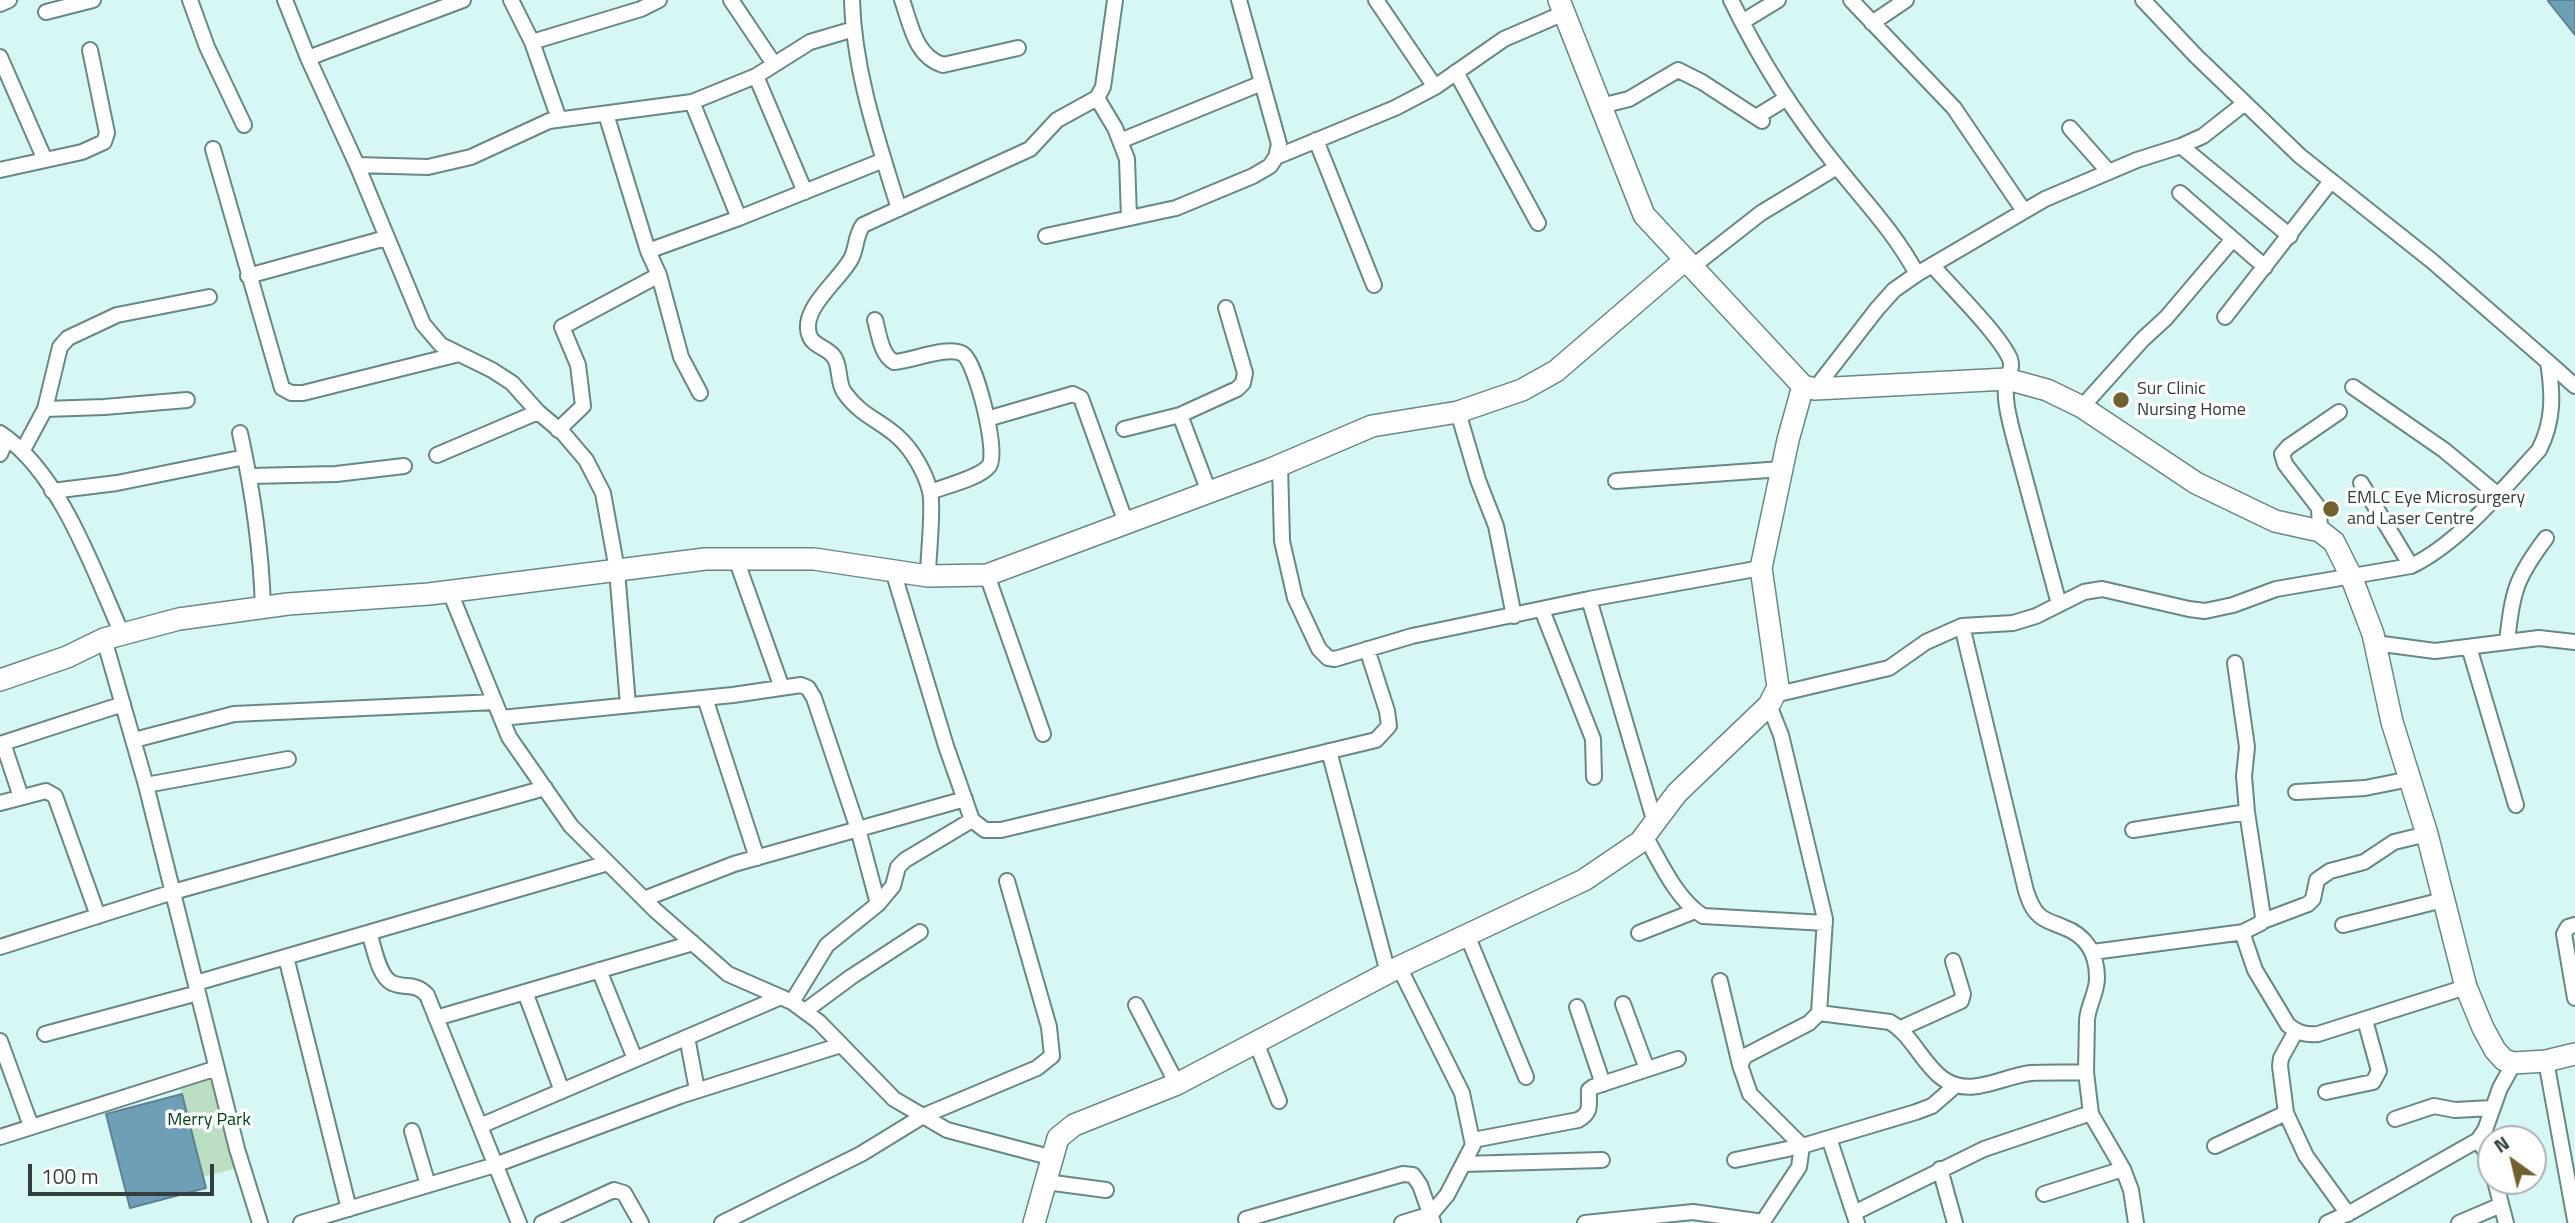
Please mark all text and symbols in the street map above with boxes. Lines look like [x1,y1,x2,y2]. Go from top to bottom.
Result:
place label: Sur Clinic Nursing Home [2137,379,2246,422]
marker: Sur Clinic Nursing Home [2111,390,2131,410]
place label: EMLC Eye Microsurgery and Laser Centre [2347,488,2525,530]
marker: EMLC Eye Microsurgery and Laser Centre [2321,499,2341,519]
park label: Merry Park [167,1110,251,1132]
north arrow [2477,1125,2547,1195]
text: N [2488,1128,2515,1160]
scale bar [32,1150,217,1194]
text: 100 m [41,1160,98,1192]

